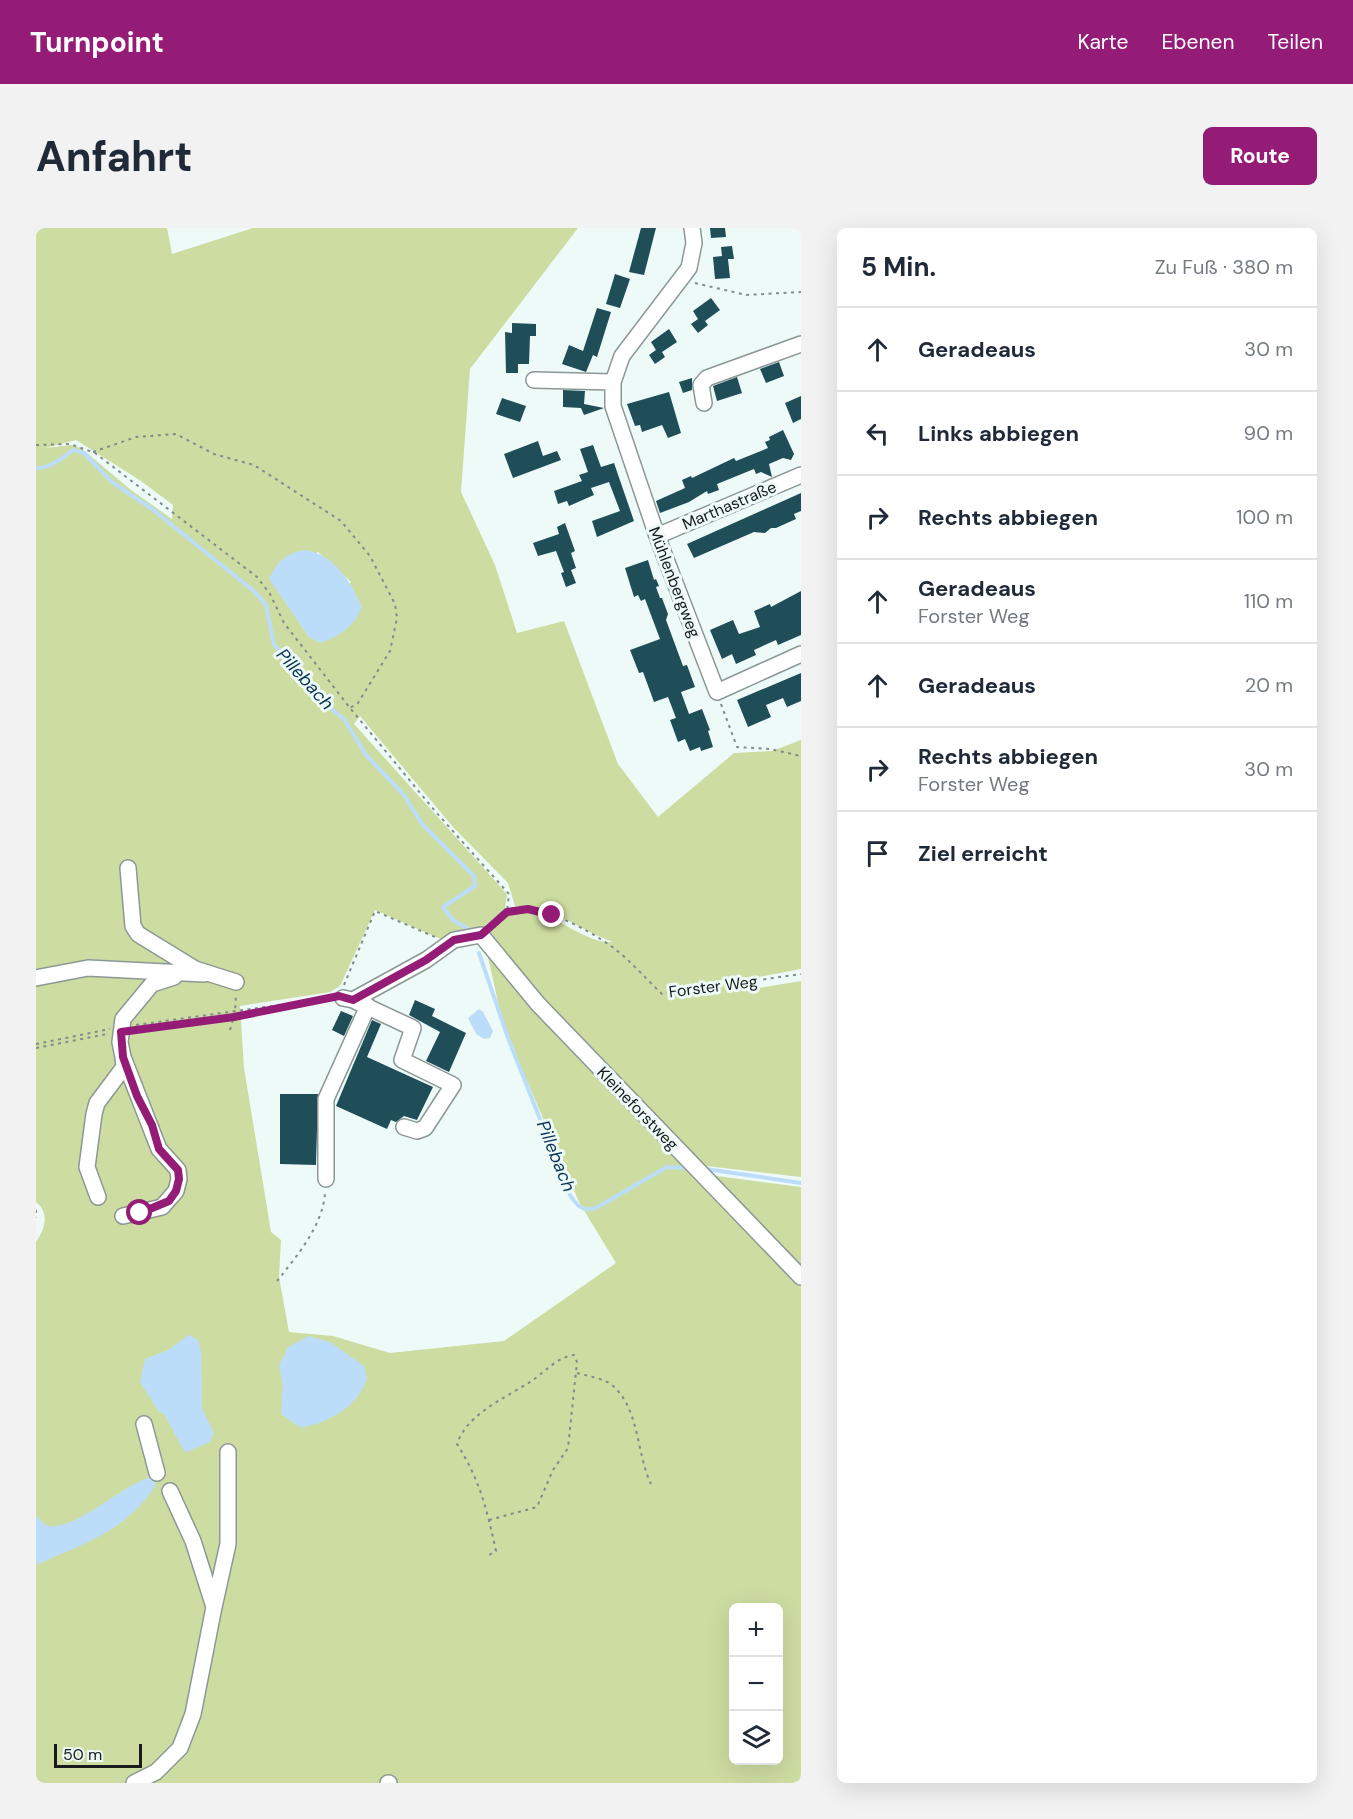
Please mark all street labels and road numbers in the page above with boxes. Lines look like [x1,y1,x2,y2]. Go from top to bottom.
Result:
street label: Marthastraße [679,476,779,535]
street label: Mühlenbergweg [644,524,705,641]
street label: Forster Weg [667,971,759,1002]
street label: Kleineforstweg [592,1062,683,1155]

